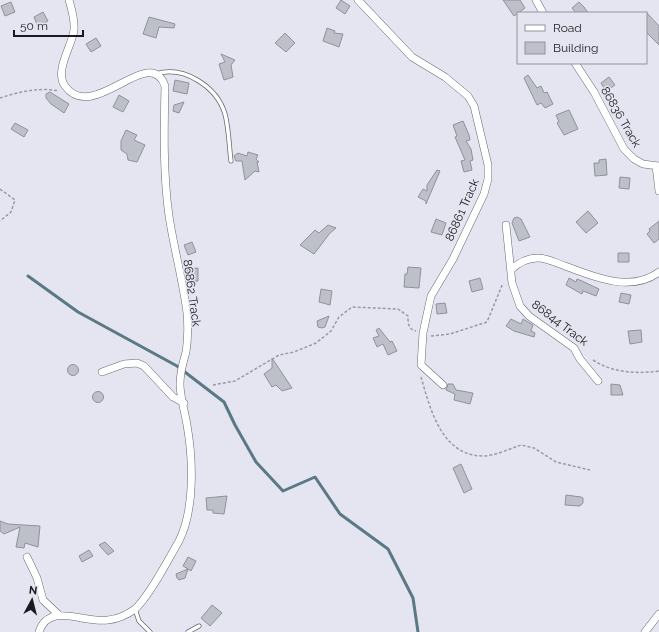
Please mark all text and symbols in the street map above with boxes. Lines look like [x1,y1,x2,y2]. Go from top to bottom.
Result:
scale bar [14,12,83,38]
legend [517,12,647,64]
text: 50 m [20,19,48,33]
text: Road [553,21,582,35]
text: Building [553,41,599,55]
street label: 86836 Track [598,84,644,150]
street label: 86861 Track [442,176,482,243]
street label: 86862 Track [180,259,204,328]
street label: 86844 Track [529,297,592,349]
north arrow [12,580,52,620]
text: N [28,584,38,598]

